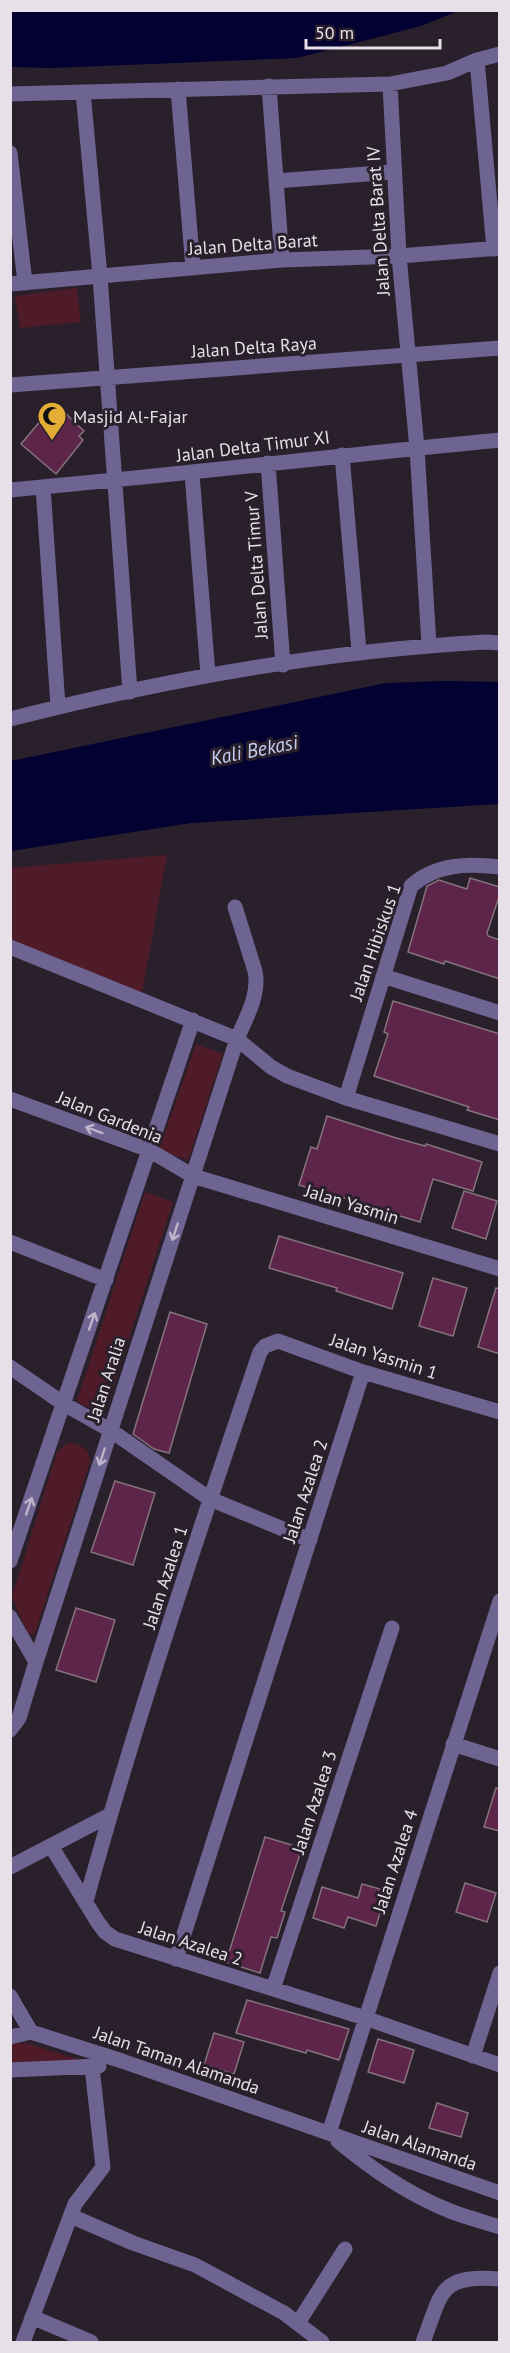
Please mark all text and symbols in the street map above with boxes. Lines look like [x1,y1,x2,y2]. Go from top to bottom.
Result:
scale bar [306,12,440,50]
text: 50 m [315,21,354,44]
street label: Jalan Delta Barat IV [361,145,395,298]
street label: Jalan Delta Barat [187,228,318,260]
street label: Jalan Delta Raya [189,331,318,363]
mosque icon: Masjid Al-Fajar [36,400,68,442]
place label: Masjid Al-Fajar [73,405,188,428]
street label: Jalan Delta Timur XI [174,425,331,467]
street label: Jalan Delta Timur V [239,490,273,641]
water label: Kali Bekasi [208,729,301,771]
street label: Jalan Hibiskus 1 [344,880,406,1005]
street label: Jalan Gardenia [53,1085,166,1149]
one-way arrow [85,1124,104,1135]
street label: Jalan Yasmin [301,1179,402,1229]
one-way arrow [168,1222,179,1241]
one-way arrow [87,1312,98,1331]
street label: Jalan Yasmin 1 [326,1328,441,1384]
street label: Jalan Aralia [81,1334,130,1425]
street label: Jalan Azalea 2 [277,1436,333,1547]
one-way arrow [95,1447,106,1466]
one-way arrow [25,1497,36,1516]
street label: Jalan Azalea 1 [137,1522,193,1633]
street label: Jalan Azalea 3 [286,1747,342,1858]
street label: Jalan Azalea 4 [367,1806,423,1917]
street label: Jalan Azalea 2 [135,1915,246,1971]
street label: Jalan Taman Alamanda [90,2021,263,2099]
street label: Jalan Alamanda [359,2114,480,2175]

